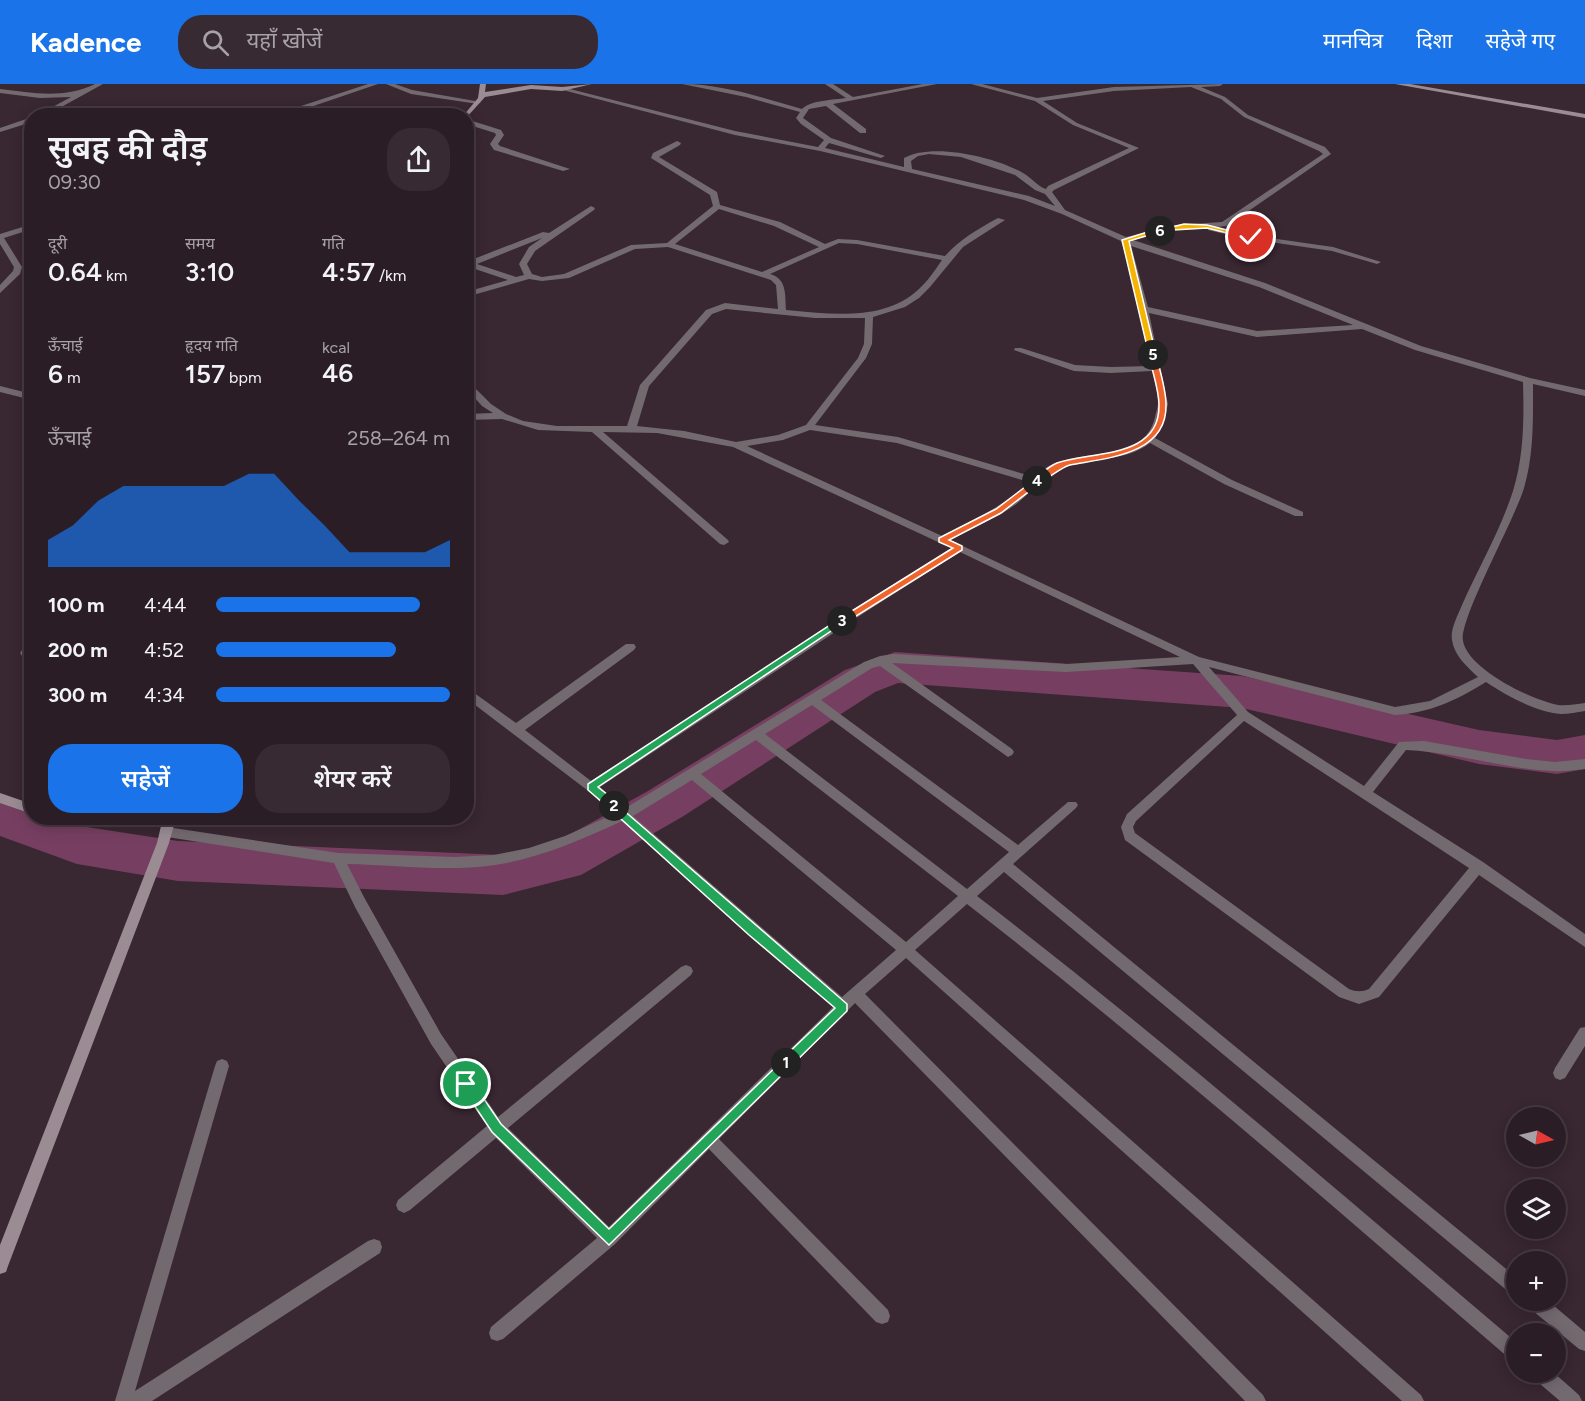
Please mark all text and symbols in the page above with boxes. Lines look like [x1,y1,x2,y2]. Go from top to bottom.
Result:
search box [178,15,598,69]
text: Kadence [30,25,142,59]
icon: search [199,26,232,59]
text: यहाँ खोजें [247,27,322,54]
text: मानचित्र [1323,28,1383,53]
text: दिशा [1416,28,1452,53]
text: सहेजे गए [1485,28,1555,53]
text: सुबह की दौड़ [48,128,207,167]
button: share [387,128,450,191]
text: 09:30 [48,170,101,194]
pin [1225,211,1276,262]
pin: 6 [1145,216,1175,246]
icon: check [1234,220,1267,253]
text: 6 [1155,221,1165,240]
text: दूरी [48,234,67,253]
text: समय [185,234,215,253]
text: गति [322,234,344,253]
text: 0.64 [48,256,102,288]
text: 3:10 [185,256,234,288]
text: 4:57 [322,256,375,288]
text: km [102,266,127,285]
text: /km [375,266,407,285]
text: ऊँचाई [48,336,83,355]
text: हृदय गति [185,336,238,355]
text: kcal [322,338,350,357]
pin: 5 [1138,340,1168,370]
text: 5 [1148,345,1158,364]
text: 46 [322,357,353,389]
text: 6 [48,358,63,390]
text: 157 [185,358,225,390]
text: m [63,368,81,387]
text: bpm [225,368,262,387]
text: ऊँचाई [48,426,91,450]
text: 258–264 m [347,426,450,450]
pin: 4 [1022,466,1052,496]
text: 4 [1032,471,1042,490]
text: 100 m [48,593,105,617]
text: 4:44 [144,593,186,617]
pin: 3 [827,606,857,636]
text: 3 [838,611,846,630]
text: 200 m [48,638,108,662]
text: 4:52 [144,638,184,662]
text: 300 m [48,683,107,707]
text: 4:34 [144,683,185,707]
button: सहेजें [48,744,243,813]
button: शेयर करें [255,744,450,813]
pin: 2 [599,791,629,821]
text: 2 [609,796,619,815]
pin: 1 [771,1048,801,1078]
text: 1 [783,1053,789,1072]
pin [440,1058,491,1109]
icon: arrive [449,1067,482,1100]
north arrow [1506,1107,1566,1167]
map controls [1506,1107,1566,1383]
button: layers [1506,1179,1566,1239]
button: + [1506,1251,1566,1311]
button: − [1506,1323,1566,1383]

